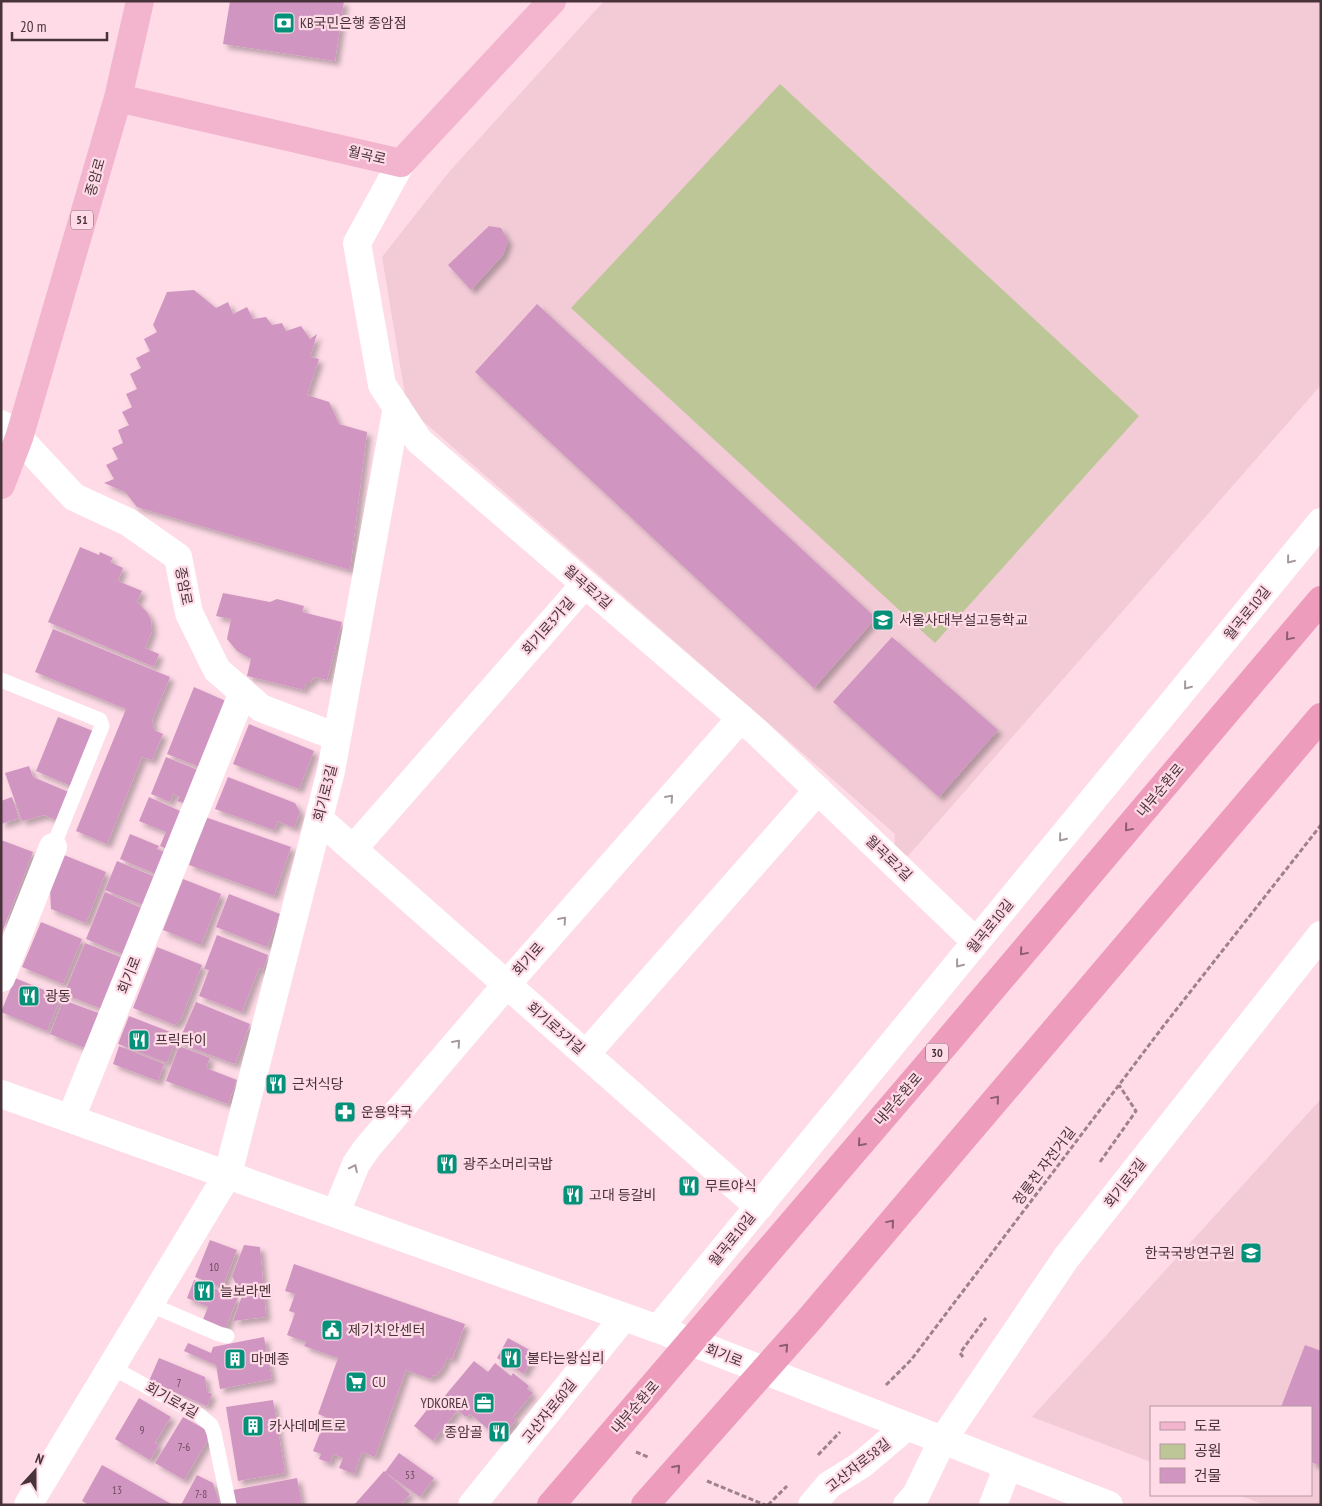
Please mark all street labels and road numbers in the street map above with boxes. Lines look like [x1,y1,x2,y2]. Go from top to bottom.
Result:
street label: 월곡로 [346,142,388,168]
street label: 종암로 [81,156,109,198]
road number: 51 [71,210,93,230]
street label: 월곡로2길 [560,561,616,613]
street label: 종암로 [171,565,197,607]
street label: 월곡로10길 [1220,582,1274,644]
street label: 회기로3가길 [518,593,578,659]
street label: 내부순환로 [1132,759,1188,820]
street label: 회기로3길 [309,763,341,823]
street label: 월곡로2길 [862,831,916,885]
street label: 월곡로10길 [963,895,1017,957]
street label: 회기로 [509,938,548,979]
street label: 회기로 [113,954,145,996]
street label: 회기로3가길 [523,998,589,1058]
road number: 30 [926,1044,948,1062]
street label: 내부순환로 [870,1069,926,1129]
street label: 정릉천 자전거길 [1009,1123,1079,1209]
street label: 회기로5길 [1100,1155,1150,1211]
street label: 월곡로10길 [705,1208,759,1270]
street label: 회기로 [703,1340,745,1370]
street label: 고산자로60길 [518,1375,580,1447]
street label: 내부순환로 [607,1377,663,1437]
street label: 회기로4길 [142,1378,202,1422]
street label: 고산자로58길 [822,1434,894,1496]

